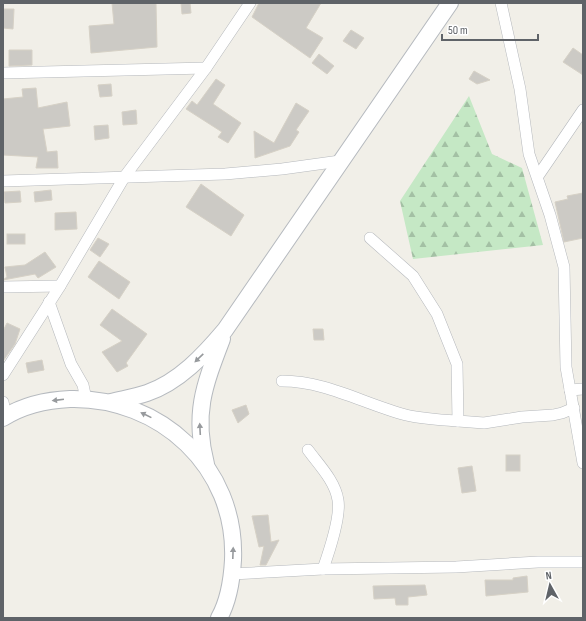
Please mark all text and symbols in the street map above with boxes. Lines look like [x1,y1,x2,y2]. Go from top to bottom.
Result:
scale bar [442,16,538,42]
text: 50 m [448,23,468,38]
one-way arrow [194,353,204,363]
one-way arrow [52,397,64,404]
one-way arrow [141,412,152,418]
one-way arrow [197,422,203,435]
one-way arrow [230,546,236,559]
north arrow [530,565,570,605]
text: N [545,569,553,582]

